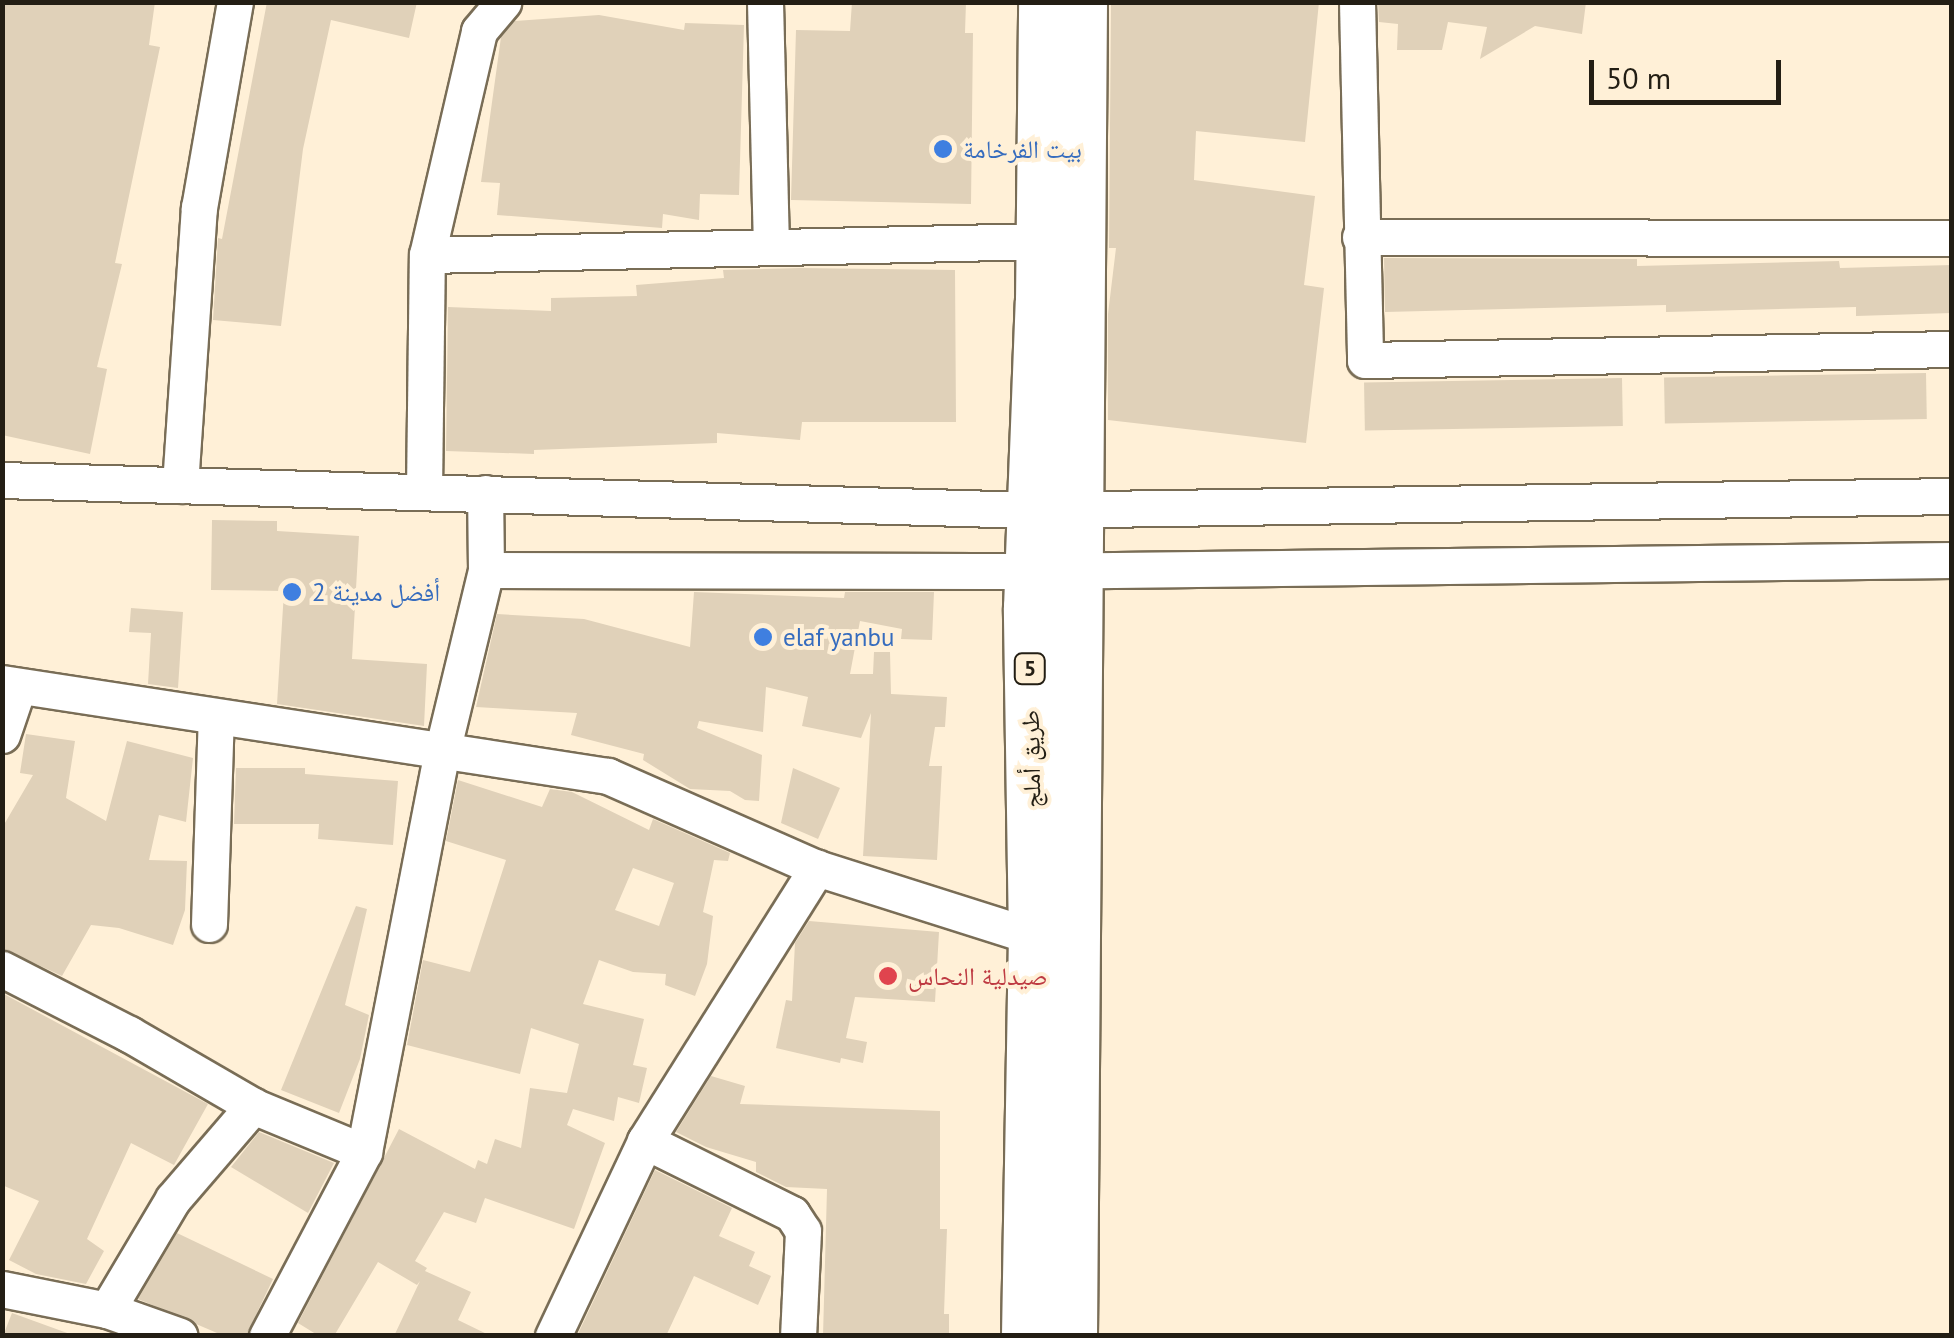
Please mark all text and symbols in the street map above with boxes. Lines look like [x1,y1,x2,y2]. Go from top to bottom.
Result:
scale bar [1594,40,1786,102]
text: 50 m [1606,58,1671,97]
place label: بيت الفرخامة [963,134,1082,164]
marker: بيت الفرخامة [932,138,954,160]
place label: 2 أفضل مدينة [312,577,440,607]
marker: 2 أفضل مدينة [281,581,303,603]
place label: elaf yanbu [783,622,895,652]
marker: elaf yanbu [752,626,774,648]
road number: 5 [1012,652,1048,686]
street label: طريق أملج [1015,710,1047,808]
place label: صيدلية النحاس [908,961,1048,991]
marker: صيدلية النحاس [877,965,899,987]

